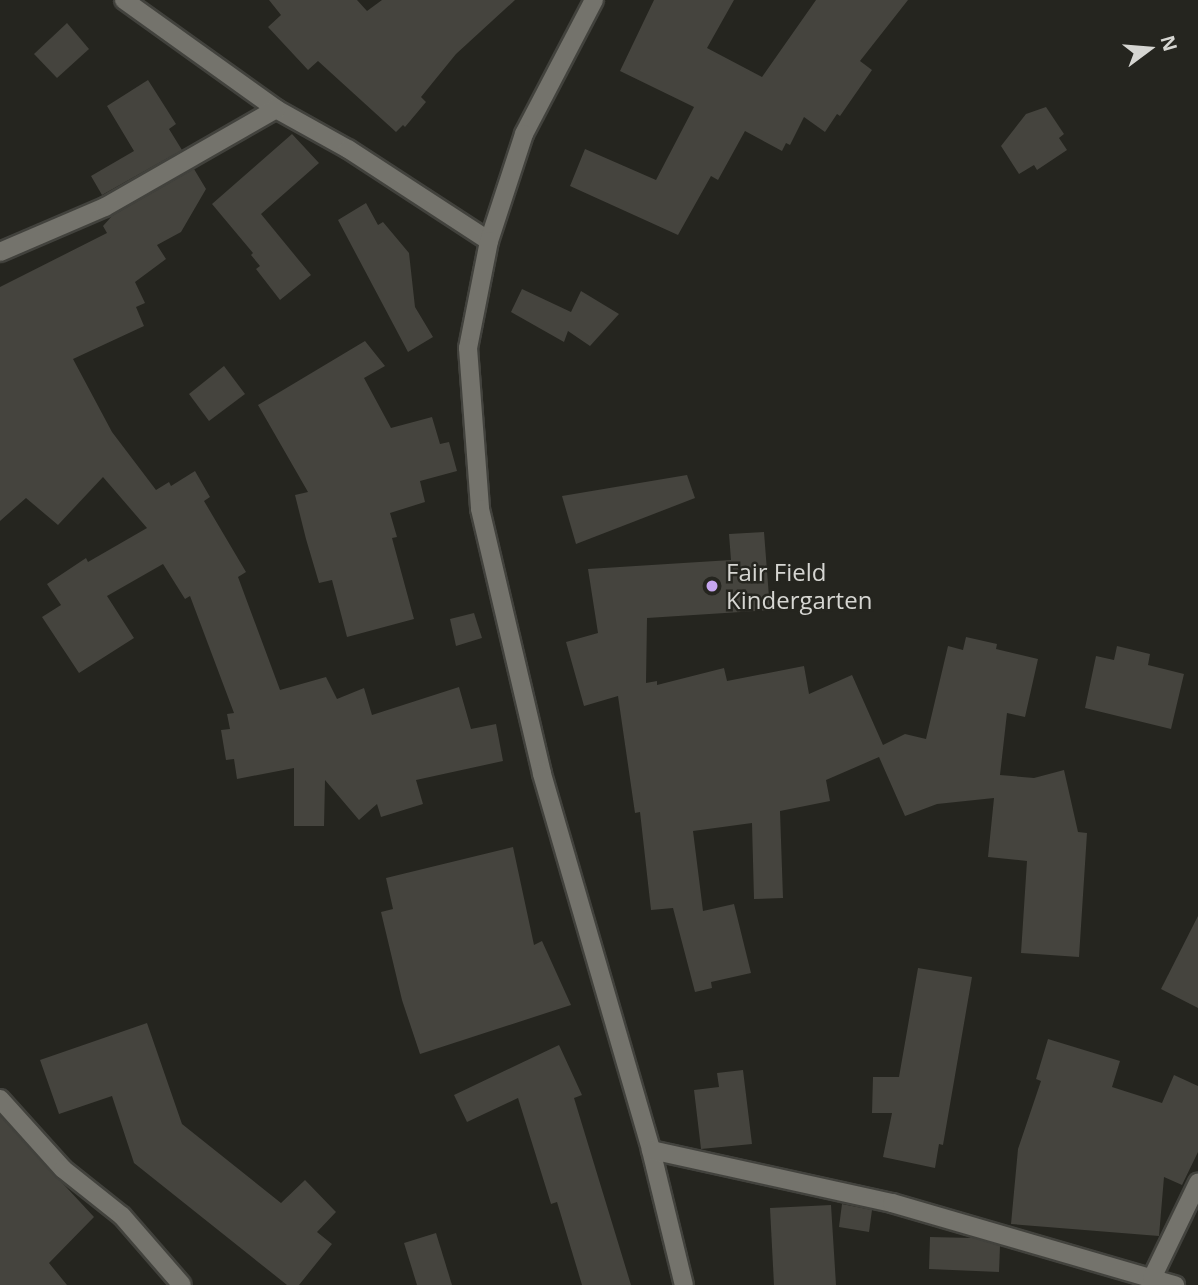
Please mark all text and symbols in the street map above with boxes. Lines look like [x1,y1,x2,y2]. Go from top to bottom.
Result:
north arrow [1114,14,1184,84]
text: N [1155,32,1184,54]
place label: Fair Field Kindergarten [726,558,872,614]
marker: Fair Field Kindergarten [704,578,720,594]

